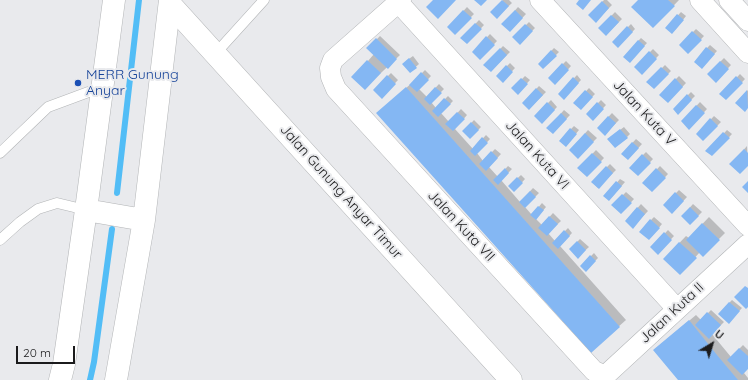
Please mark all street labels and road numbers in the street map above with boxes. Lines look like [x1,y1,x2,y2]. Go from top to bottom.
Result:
street label: Jalan Kuta V [609,77,679,149]
street label: Jalan Kuta VI [502,117,572,193]
street label: Jalan Gunung Anyar Timur [276,121,406,263]
street label: Jalan Kuta VII [424,187,498,265]
street label: Jalan Kuta II [637,279,707,347]

